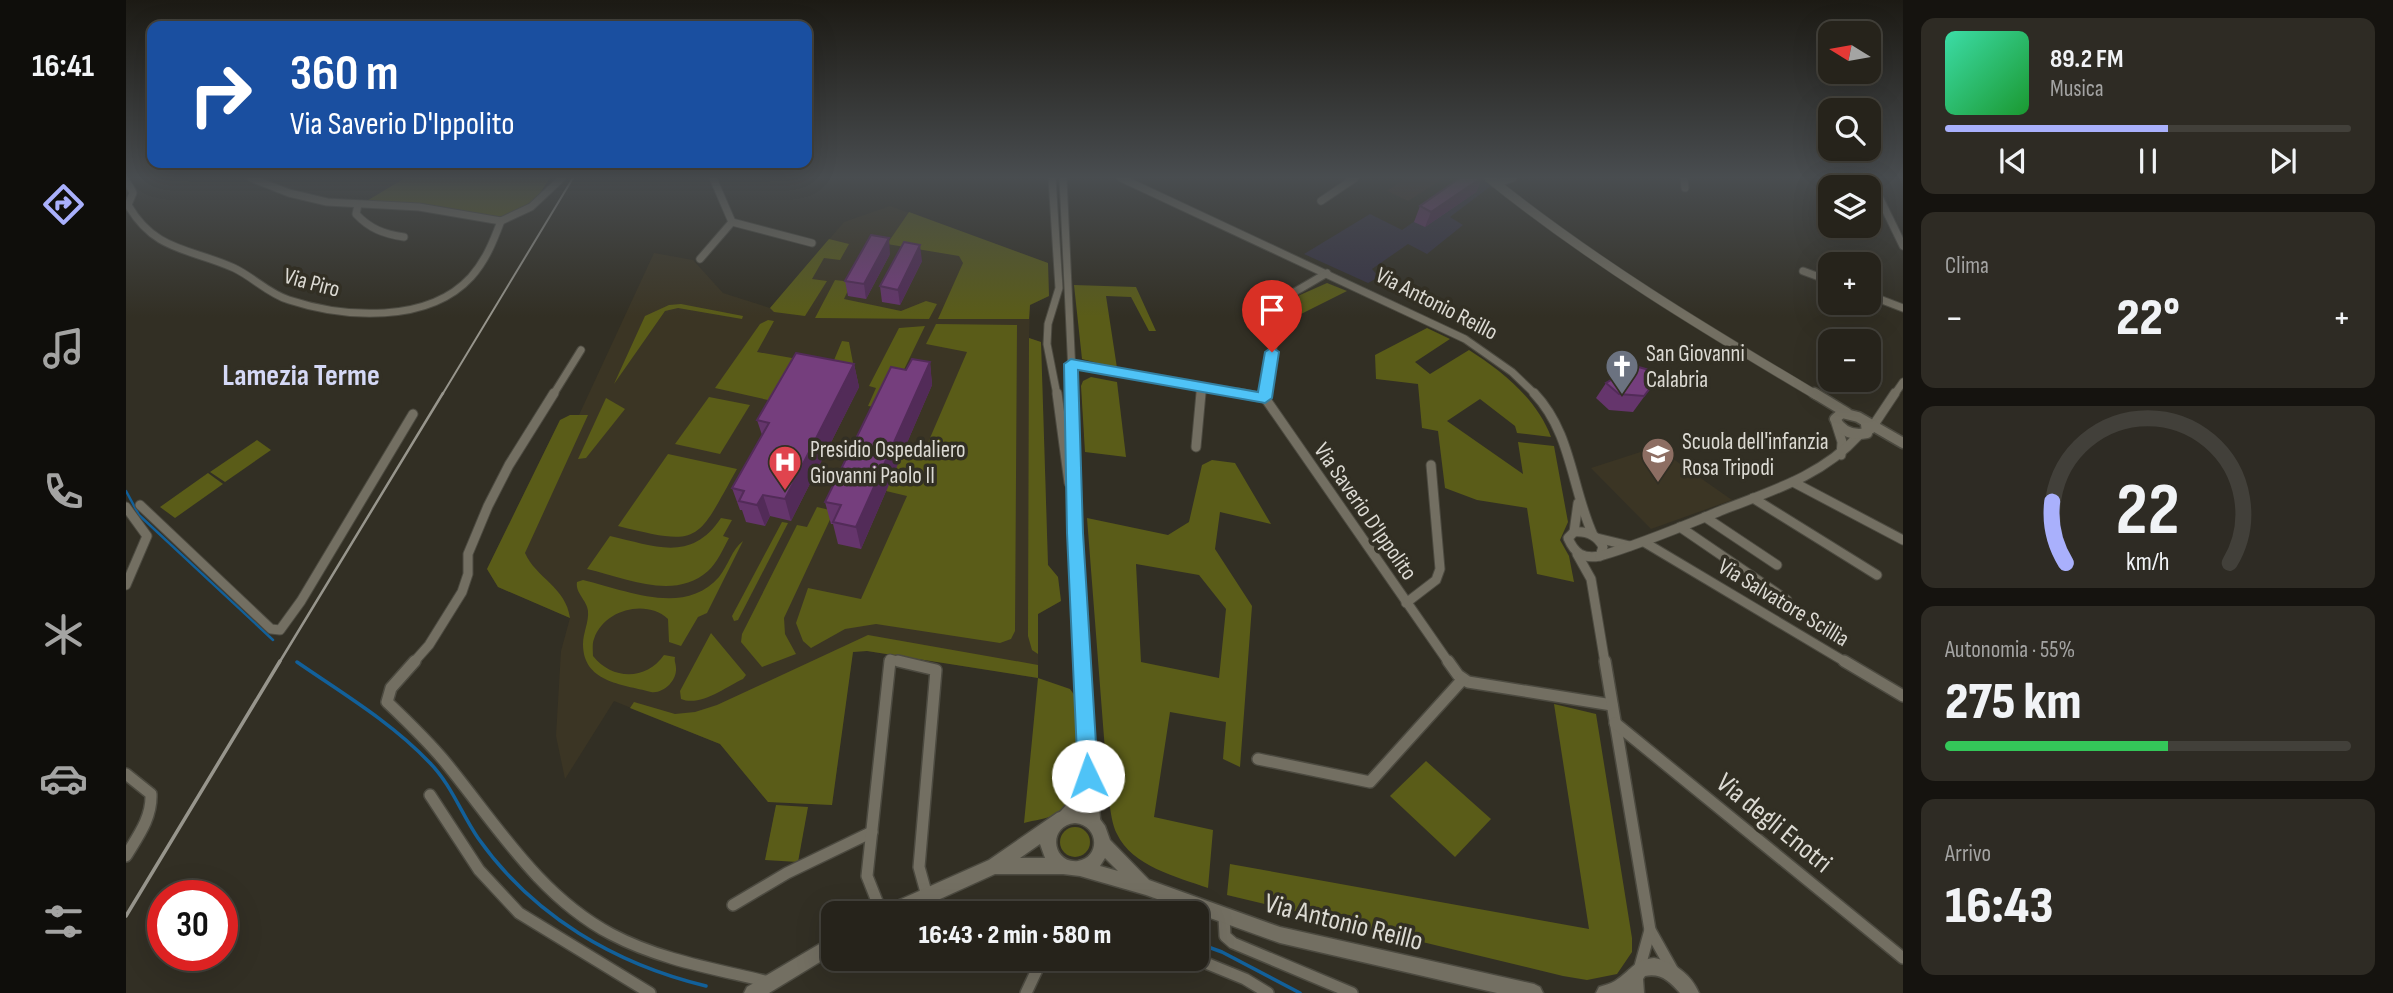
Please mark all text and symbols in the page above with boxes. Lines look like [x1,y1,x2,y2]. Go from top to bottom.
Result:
north arrow [1818,21,1881,84]
map controls [1818,21,1881,392]
text: 89.2 FM [2050,44,2123,75]
text: 360 m [290,45,398,104]
text: 16:41 [32,47,94,86]
icon: right [175,49,266,140]
text: Musica [2050,75,2104,103]
button: search [1818,98,1881,161]
text: Via Saverio D'Ippolito [290,105,514,144]
icon: previous [1994,142,2032,180]
icon: pause [2129,142,2167,180]
icon: next [2264,142,2302,180]
button: layers [1818,175,1881,238]
icon: directions [39,180,88,229]
button: + [1818,252,1881,315]
text: Clima [1945,252,1989,280]
street label: Via Antonio Reillo [1371,261,1502,347]
street label: Via Piro [281,262,343,304]
pin [1242,280,1302,352]
text: 22° [2116,287,2180,350]
icon: arrive [1253,291,1291,329]
text: − [1945,296,1964,341]
text: + [2332,296,2351,341]
icon: music [39,324,88,373]
button: − [1818,329,1881,392]
place label: San Giovanni Calabria [1646,340,1745,394]
church icon: San Giovanni Calabria [1603,347,1641,396]
district label: Lamezia Terme [222,358,380,394]
place label: Scuola dell'infanzia Rosa Tripodi [1682,428,1829,482]
school or university icon: Scuola dell'infanzia Rosa Tripodi [1639,435,1677,484]
place label: Presidio Ospedaliero Giovanni Paolo II [810,436,966,490]
street label: Via Saverio D'Ippolito [1307,437,1423,586]
hospital icon: Presidio Ospedaliero Giovanni Paolo II [766,443,804,492]
icon: phone [39,467,88,516]
text: 22 [2116,467,2180,555]
text: km/h [2126,546,2170,577]
street label: Via Salvatore Scillìa [1713,553,1854,653]
icon: climate [39,610,88,659]
text: Autonomia · 55% [1945,636,2075,664]
text: 275 km [1945,671,2081,734]
position arrow [1051,739,1125,813]
icon: car [39,754,88,803]
street label: Via degli Enotri [1709,766,1839,880]
text: Arrivo [1945,840,1991,868]
text: 16:43 [1945,875,2053,938]
speed limit sign: 30 [147,880,238,971]
street label: Via Antonio Reillo [1261,887,1426,958]
icon: filters [39,897,88,946]
text: 16:43 · 2 min · 580 m [919,920,1111,951]

